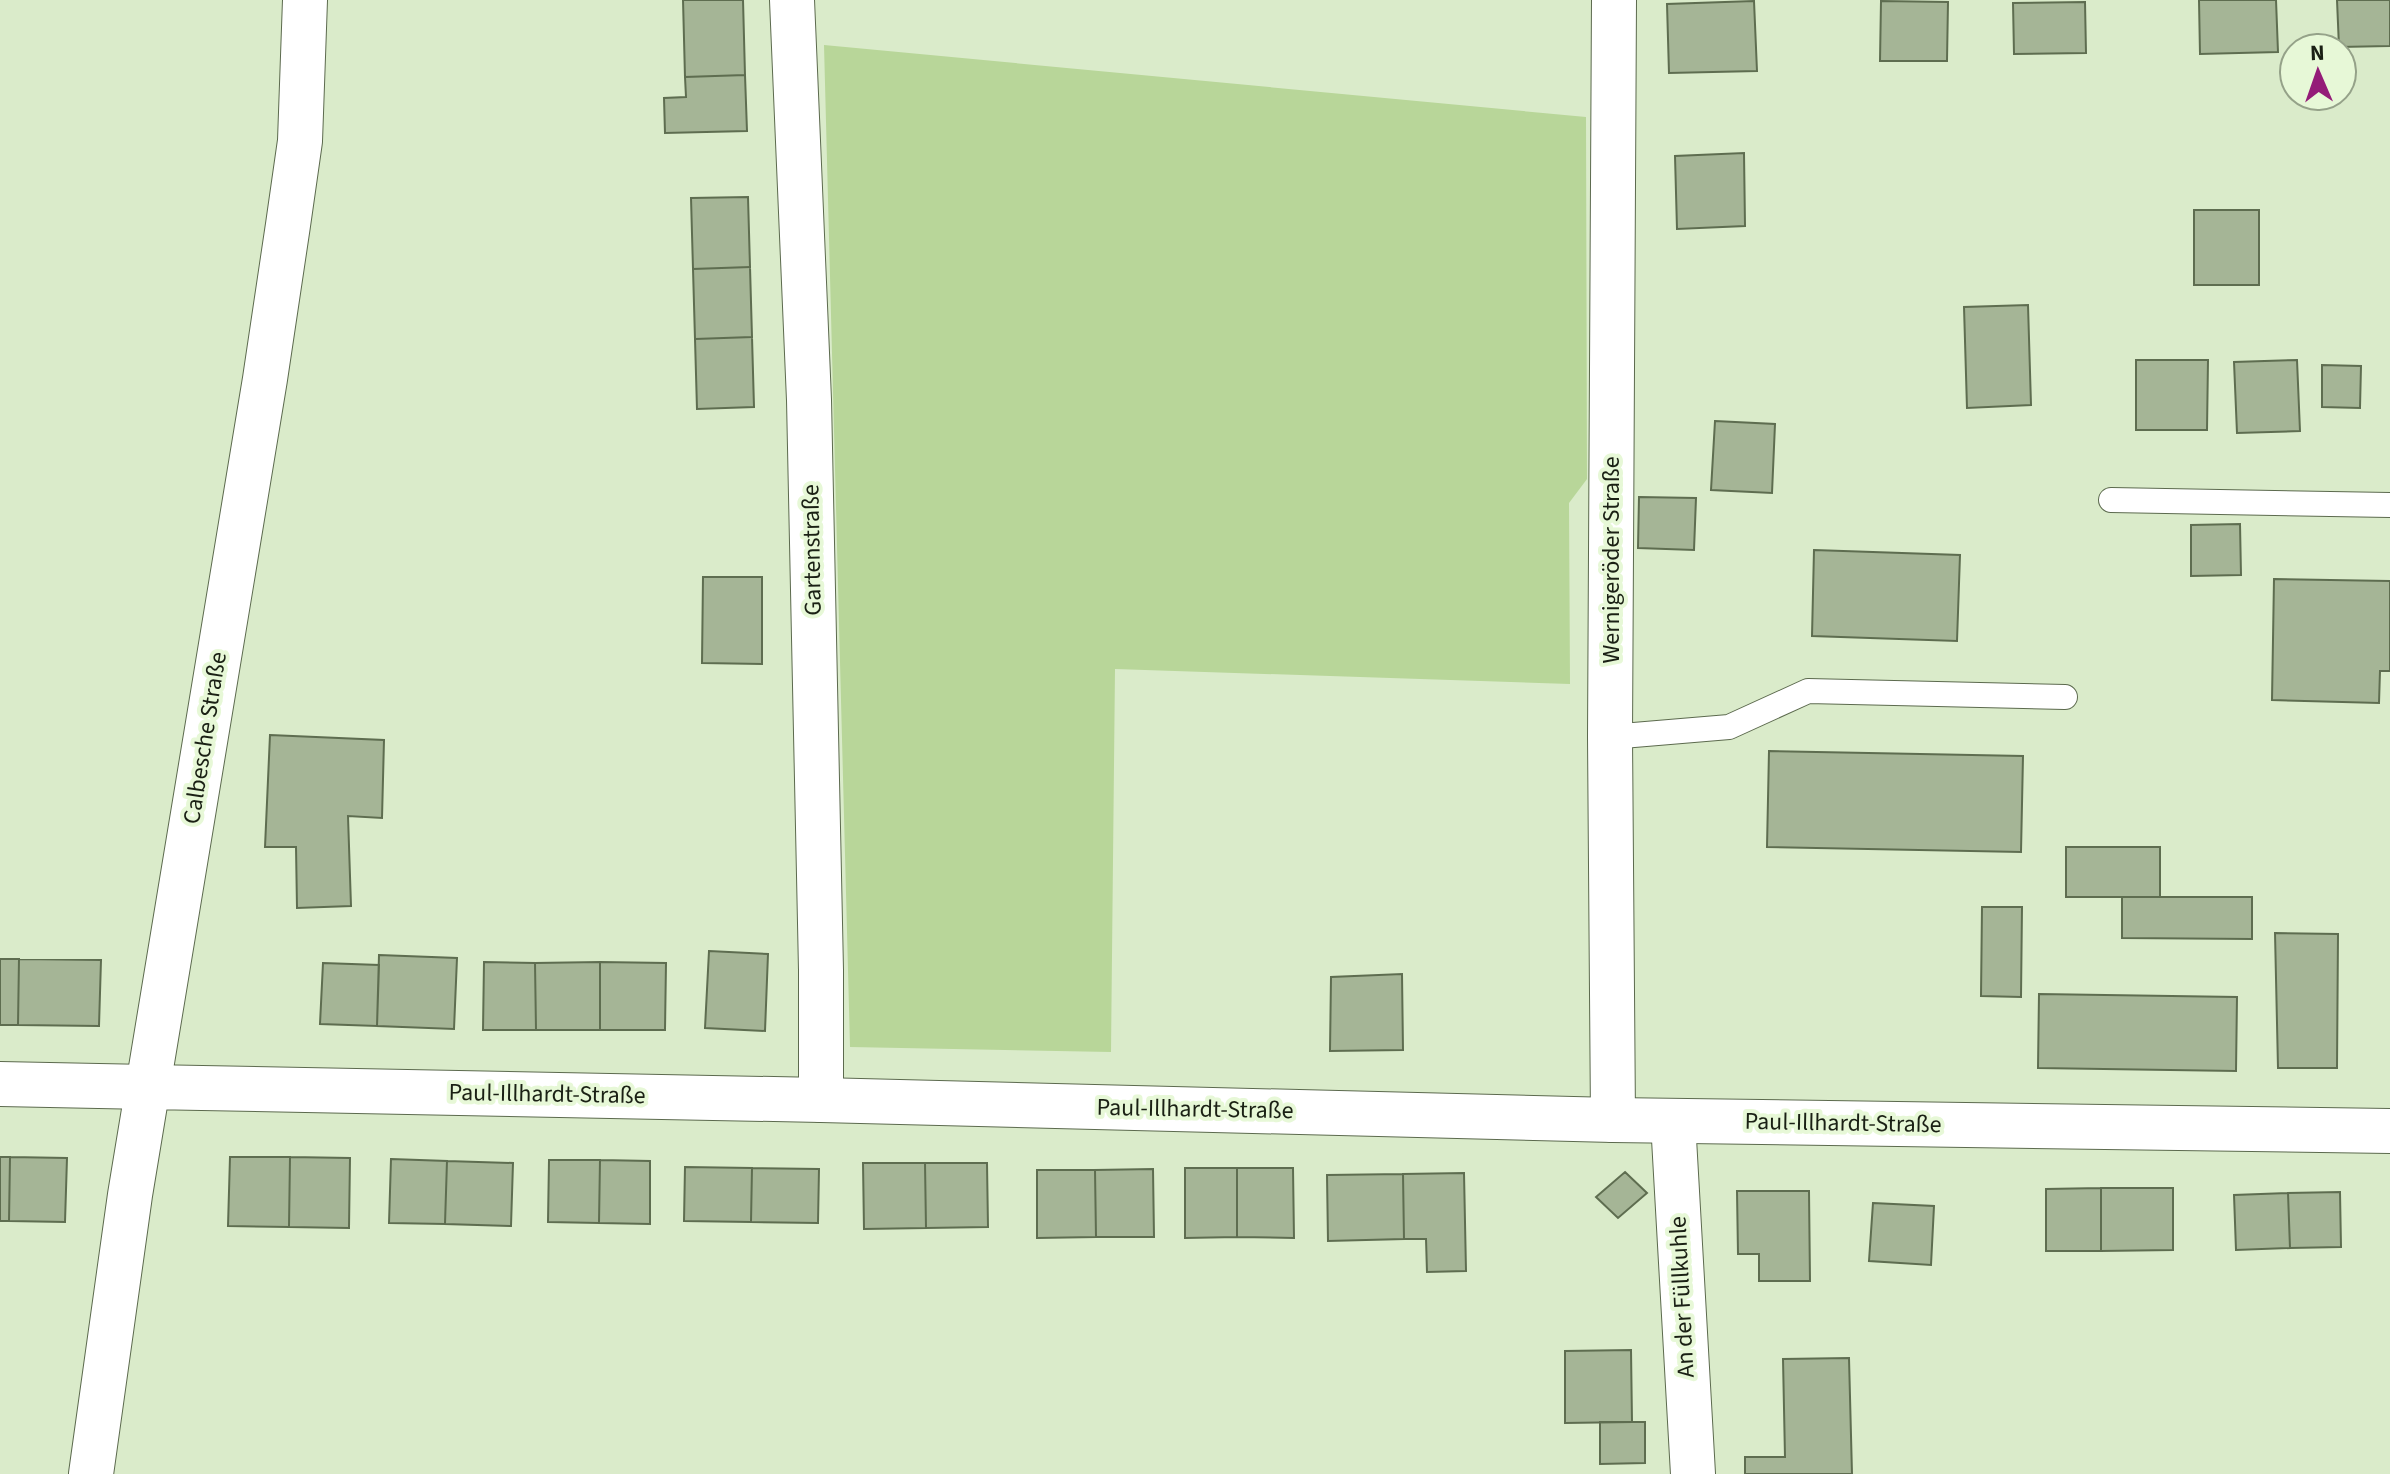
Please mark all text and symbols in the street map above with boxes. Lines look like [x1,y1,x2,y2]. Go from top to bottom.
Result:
north arrow [2278,32,2358,112]
text: N [2309,37,2325,69]
street label: Wernigeröder Straße [1594,456,1629,664]
street label: Gartenstraße [793,484,831,616]
street label: Calbesche Straße [174,649,236,827]
street label: Paul-Illhardt-Straße [448,1075,646,1113]
street label: Paul-Illhardt-Straße [1096,1090,1294,1128]
street label: Paul-Illhardt-Straße [1744,1104,1942,1142]
street label: An der Füllkuhle [1660,1215,1704,1379]

